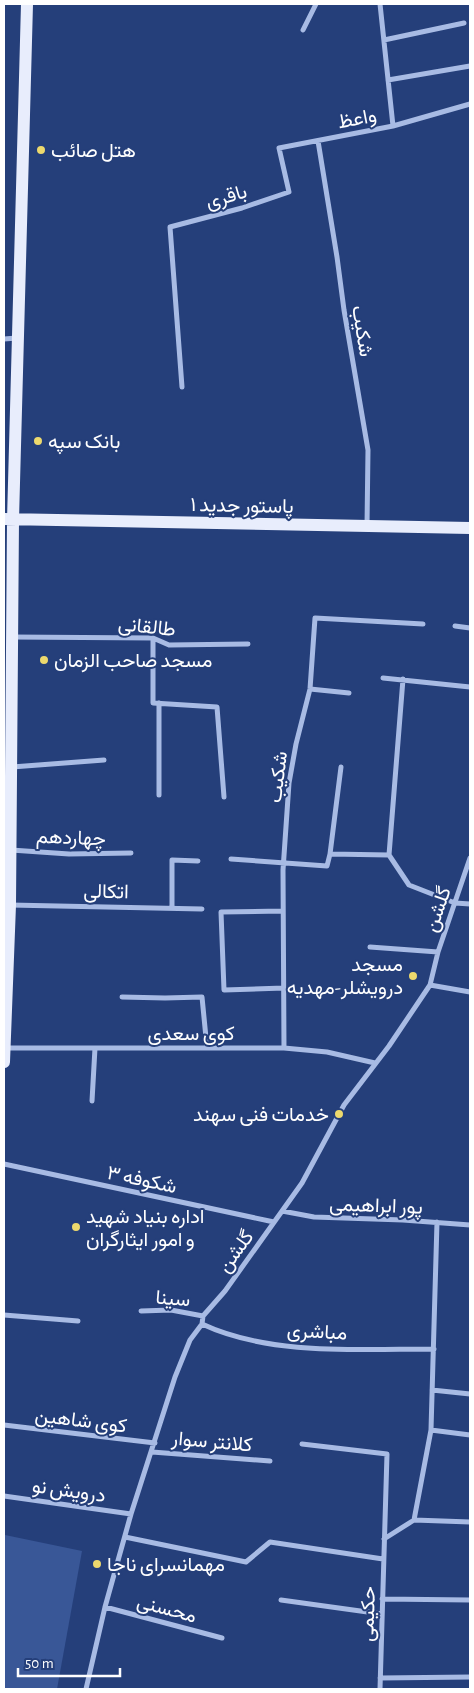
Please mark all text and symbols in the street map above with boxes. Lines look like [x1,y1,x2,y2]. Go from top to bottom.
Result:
street label: واعظ [336,105,379,135]
place label: هتل صائب [51,141,136,162]
marker: هتل صائب [35,144,47,156]
street label: باقری [203,182,250,214]
street label: شکیب [347,304,376,358]
place label: بانک سپه [48,432,120,455]
marker: بانک سپه [32,435,44,447]
street label: پاستور جدید ۱ [190,495,294,520]
street label: طالقانی [117,614,177,641]
place label: مسجد صاحب الزمان [54,651,212,673]
marker: مسجد صاحب الزمان [38,654,50,666]
street label: شکیب [265,750,292,804]
street label: چهاردهم [36,827,106,852]
street label: اتکالی [83,882,129,903]
street label: گلشن [421,884,456,935]
place label: مسجد درویشلر-مهدیه [287,955,403,1000]
marker: مسجد درویشلر-مهدیه [407,970,419,982]
street label: کوی سعدی [147,1024,235,1046]
place label: خدمات فنی سهند [193,1105,329,1127]
marker: خدمات فنی سهند [333,1108,345,1120]
street label: شکوفه ۳ [105,1163,179,1199]
street label: پور ابراهیمی [329,1194,423,1221]
place label: اداره بنیاد شهید و امور ایثارگران [86,1207,204,1252]
marker: اداره بنیاد شهید و امور ایثارگران [70,1221,82,1233]
street label: گلشن [214,1227,258,1277]
street label: سینا [155,1288,191,1311]
street label: مباشری [286,1320,348,1346]
street label: کوی شاهین [34,1405,128,1439]
street label: کلانتر سوار [170,1428,253,1457]
street label: درویش نو [31,1476,107,1508]
place label: مهمانسرای ناجا [107,1555,225,1577]
marker: مهمانسرای ناجا [91,1558,103,1570]
street label: حکیمی [357,1586,380,1642]
street label: محسنی [134,1591,199,1627]
scale bar [18,1646,120,1678]
text: 50 m [25,1656,54,1671]

